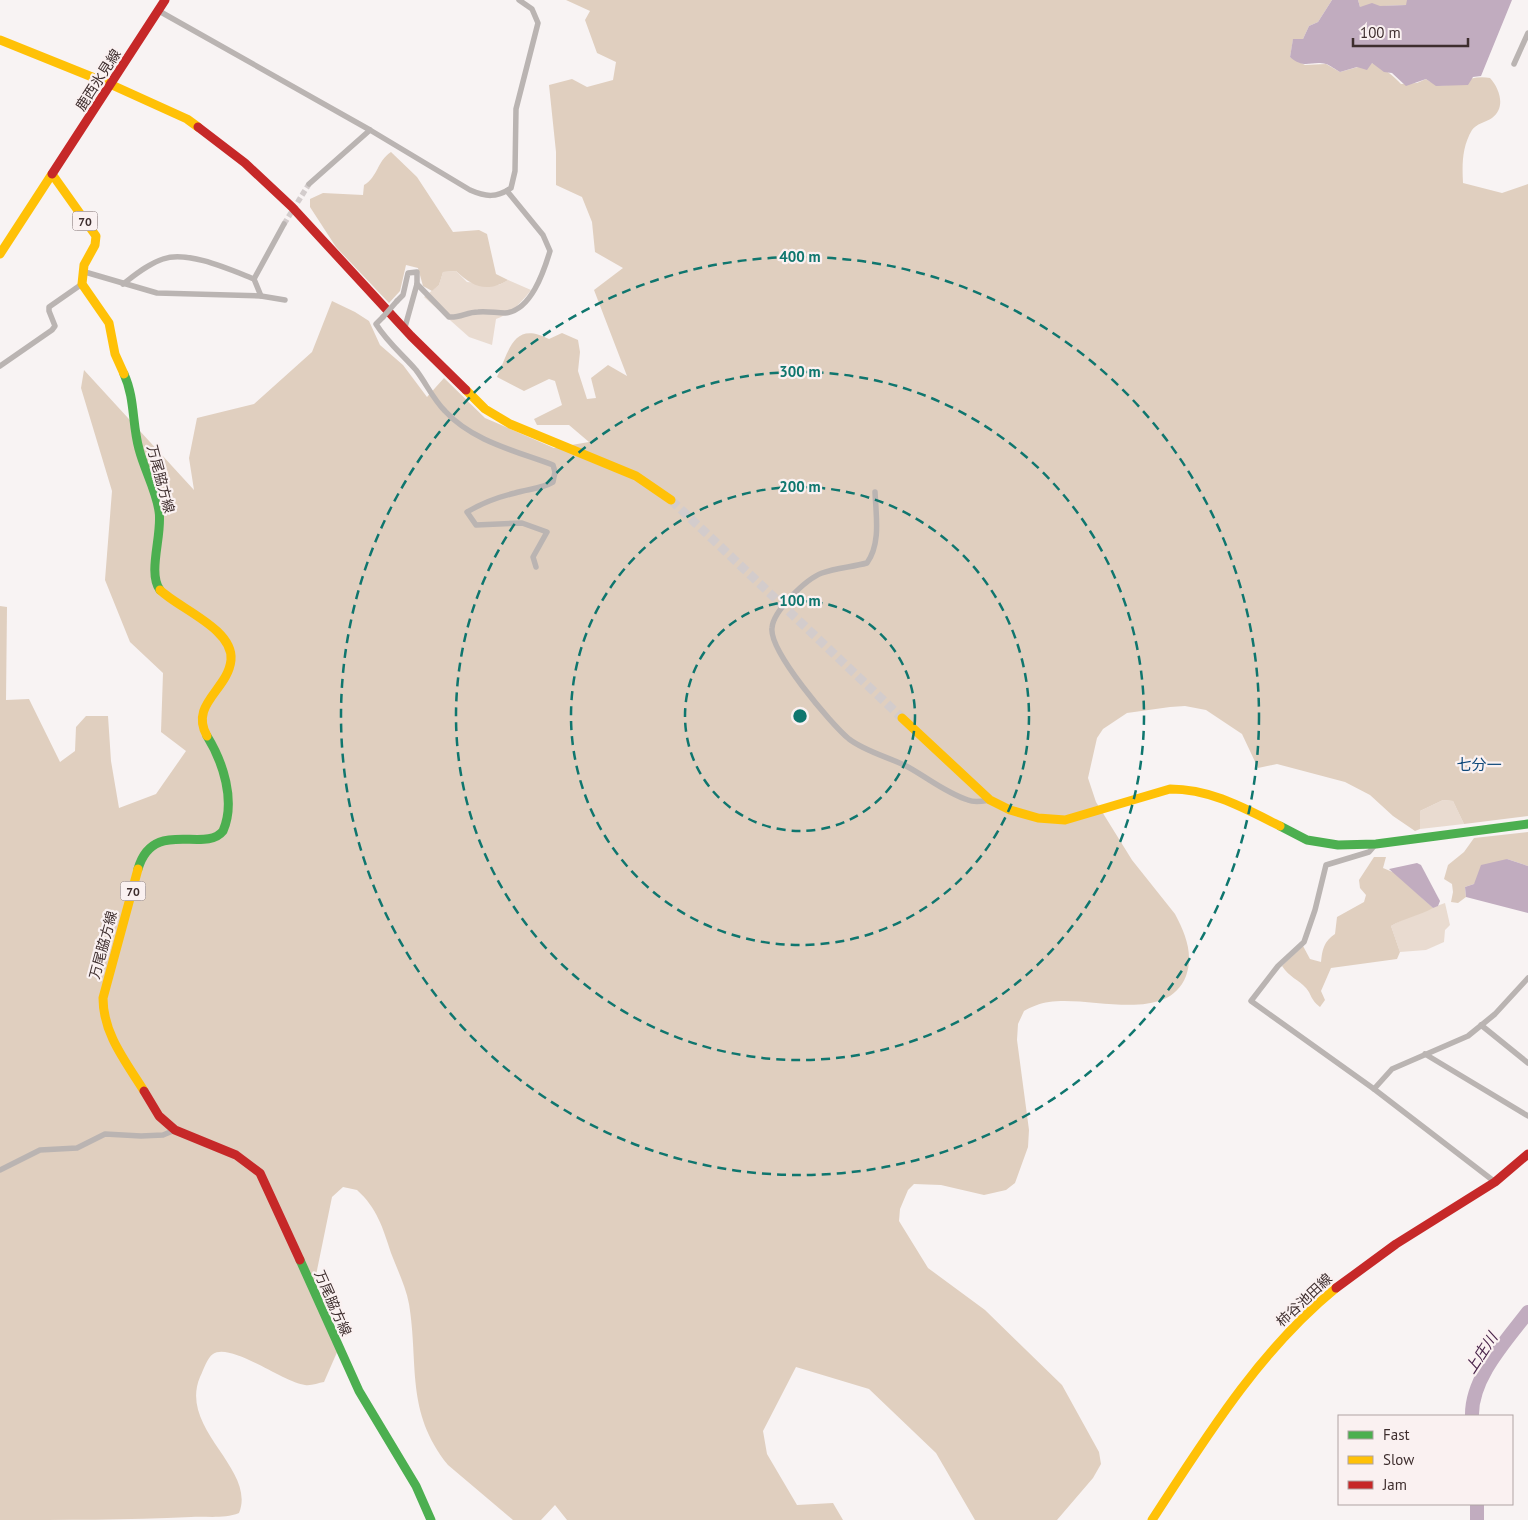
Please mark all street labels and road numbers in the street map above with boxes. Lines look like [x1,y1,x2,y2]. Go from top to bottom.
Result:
street label: 鹿西氷見線 [71,46,125,114]
road number: 70 [72,212,98,230]
street label: 万尾脇方線 [143,443,179,515]
road number: 70 [120,881,146,900]
street label: 万尾脇方線 [85,909,121,981]
street label: 万尾脇方線 [311,1267,355,1339]
street label: 柿谷池田線 [1272,1270,1336,1330]

